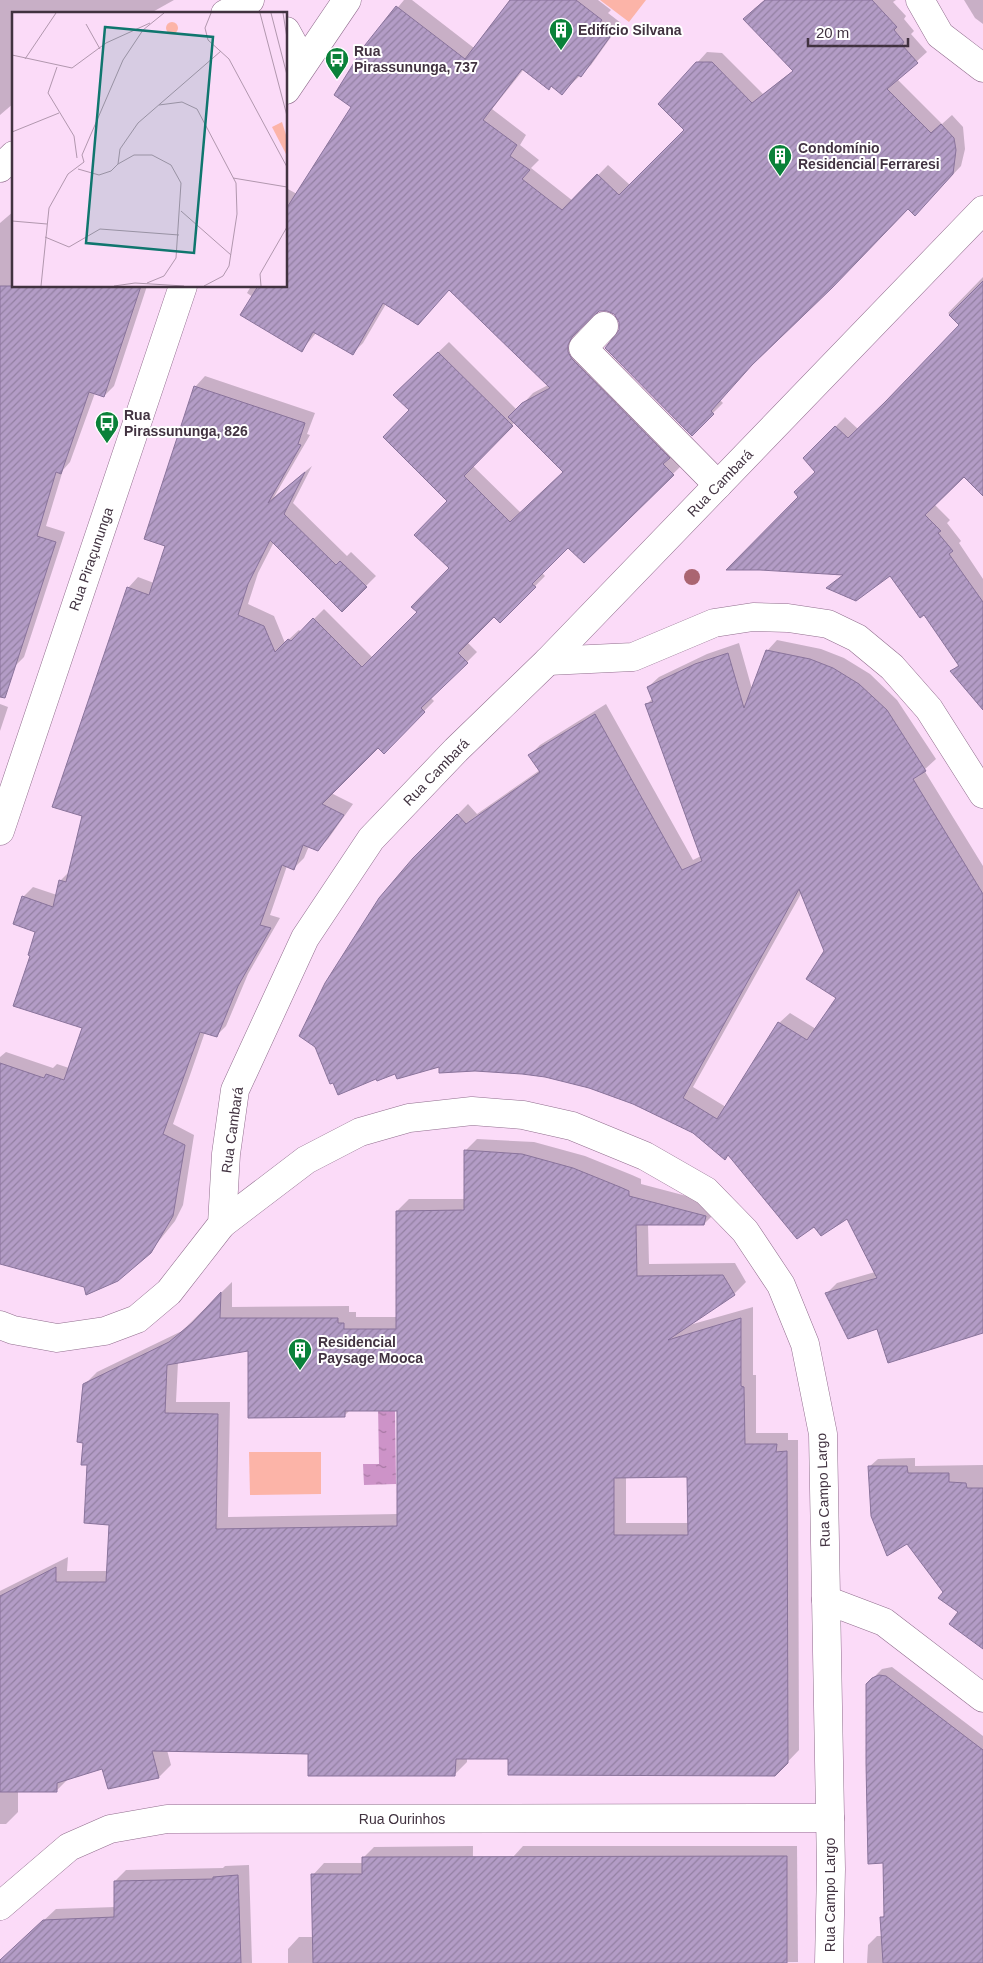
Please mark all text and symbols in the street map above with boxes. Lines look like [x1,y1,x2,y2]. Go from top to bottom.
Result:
inset map [12,12,288,288]
scale bar [808,15,908,47]
building icon: Edifício Silvana [548,17,574,51]
place label: Edifício Silvana [578,22,682,38]
text: 20 m [816,24,849,41]
place label: Rua Pirassununga, 737 [354,43,478,75]
bus stop icon: Rua Pirassununga, 737 [324,46,350,80]
place label: Condomínio Residencial Ferraresi [798,140,940,172]
building icon: Condomínio Residencial Ferraresi [767,143,793,177]
place label: Rua Pirassununga, 826 [124,407,248,439]
bus stop icon: Rua Pirassununga, 826 [94,410,120,444]
street label: Rua Cambará [684,446,756,520]
street label: Rua Piraçununga [66,505,116,613]
street label: Rua Cambará [400,735,472,809]
street label: Rua Cambará [218,1086,246,1174]
place label: Residencial Paysage Mooca [318,1334,423,1366]
building icon: Residencial Paysage Mooca [287,1337,313,1371]
street label: Rua Campo Largo [813,1432,833,1547]
street label: Rua Ourinhos [359,1811,445,1827]
street label: Rua Campo Largo [822,1838,838,1952]

